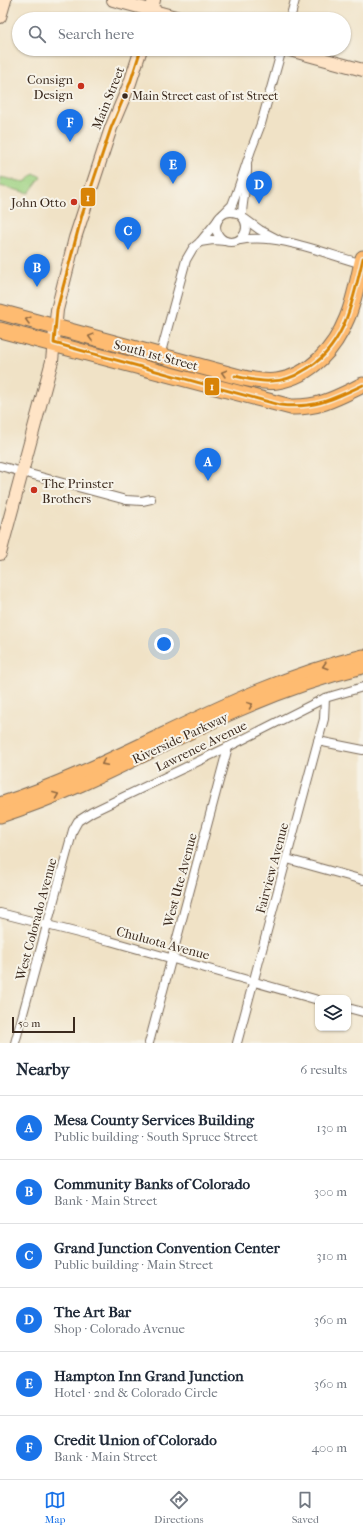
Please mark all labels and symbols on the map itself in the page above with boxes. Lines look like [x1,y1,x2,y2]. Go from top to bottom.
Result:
street label: Main Street [89,64,128,132]
place label: Consign Design [27,72,73,102]
marker: Consign Design [76,81,86,91]
place label: Main Street east of 1st Street [132,89,279,103]
marker: Main Street east of 1st Street [120,91,130,101]
pin: F [57,109,83,142]
pin: E [160,151,186,184]
pin: D [246,171,272,204]
line badge: 1 [80,187,96,207]
text: 1 [86,191,90,204]
place label: John Otto [10,195,66,210]
marker: John Otto [69,197,79,207]
pin: C [115,217,141,250]
pin: B [24,254,50,287]
one-way arrow [25,316,32,325]
one-way arrow [87,333,94,342]
street label: South 1st Street [112,337,200,374]
one-way arrow [220,369,227,378]
line badge: 1 [204,377,220,396]
text: 1 [210,380,214,393]
pin: A [195,448,221,481]
place label: The Prinster Brothers [42,476,114,506]
marker: The Prinster Brothers [29,485,39,495]
your location [154,634,174,654]
one-way arrow [322,661,329,670]
one-way arrow [246,702,254,710]
street label: Riverside Parkway [130,709,231,767]
street label: Lawrence Avenue [153,717,250,775]
one-way arrow [100,758,108,766]
one-way arrow [52,791,59,799]
street label: Fairview Avenue [253,820,291,915]
street label: West Ute Avenue [160,831,200,930]
street label: West Colorado Avenue [12,856,60,983]
street label: Chuluota Avenue [115,923,212,963]
scale bar [12,1015,75,1034]

